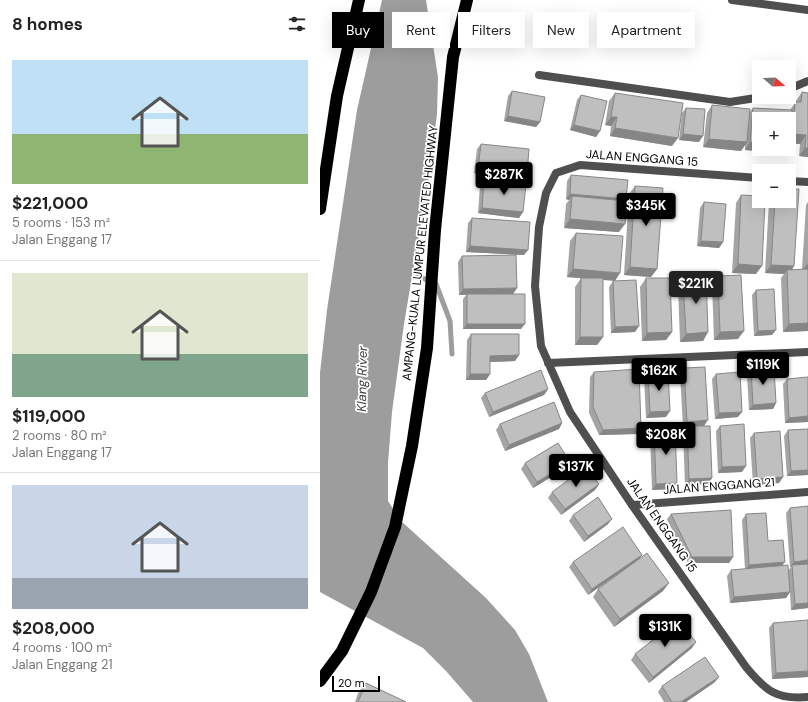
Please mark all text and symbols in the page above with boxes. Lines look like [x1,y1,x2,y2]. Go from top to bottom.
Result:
chip: Buy [332,12,384,48]
chip: Rent [392,12,450,48]
chip: Filters [458,12,525,48]
chip: New [533,12,589,48]
chip: Apartment [597,12,695,48]
text: 8 homes [12,13,83,35]
icon: filters [286,13,308,35]
north arrow [752,60,796,104]
map controls [752,60,796,208]
icon: home [124,86,196,158]
button: + [752,112,796,156]
street label: AMPANG-KUALA LUMPUR ELEVATED HIGHWAY [399,125,441,381]
street label: JALAN ENGGANG 15 [585,146,699,170]
pin: $287K [476,162,532,196]
button: − [752,164,796,208]
text: $287K [485,166,523,183]
text: $221,000 [12,192,88,214]
pin: $345K [618,193,674,227]
text: $345K [626,197,666,214]
text: 5 rooms · 153 m² [12,214,110,231]
text: Jalan Enggang 17 [12,231,112,248]
pin: $221K [668,271,724,305]
text: $221K [678,275,714,292]
icon: home [124,299,196,371]
water label: Klang River [353,345,371,412]
pin: $119K [735,352,791,386]
text: $119K [746,356,780,373]
pin: $162K [631,358,687,392]
text: $162K [641,362,677,379]
text: $119,000 [12,405,86,427]
pin: $208K [638,422,694,456]
text: $208K [645,426,687,443]
text: 2 rooms · 80 m² [12,427,107,444]
text: Jalan Enggang 17 [12,444,112,461]
pin: $137K [548,454,604,488]
text: $137K [558,458,594,475]
street label: JALAN ENGGANG 15 [623,474,701,576]
street label: JALAN ENGGANG 21 [663,474,775,498]
icon: home [124,511,196,583]
pin: $131K [637,614,693,648]
text: $208,000 [12,617,95,639]
text: $131K [648,618,682,635]
text: 4 rooms · 100 m² [12,639,112,656]
text: Jalan Enggang 21 [12,656,113,673]
scale bar [332,674,380,693]
text: 20 m [338,676,364,690]

